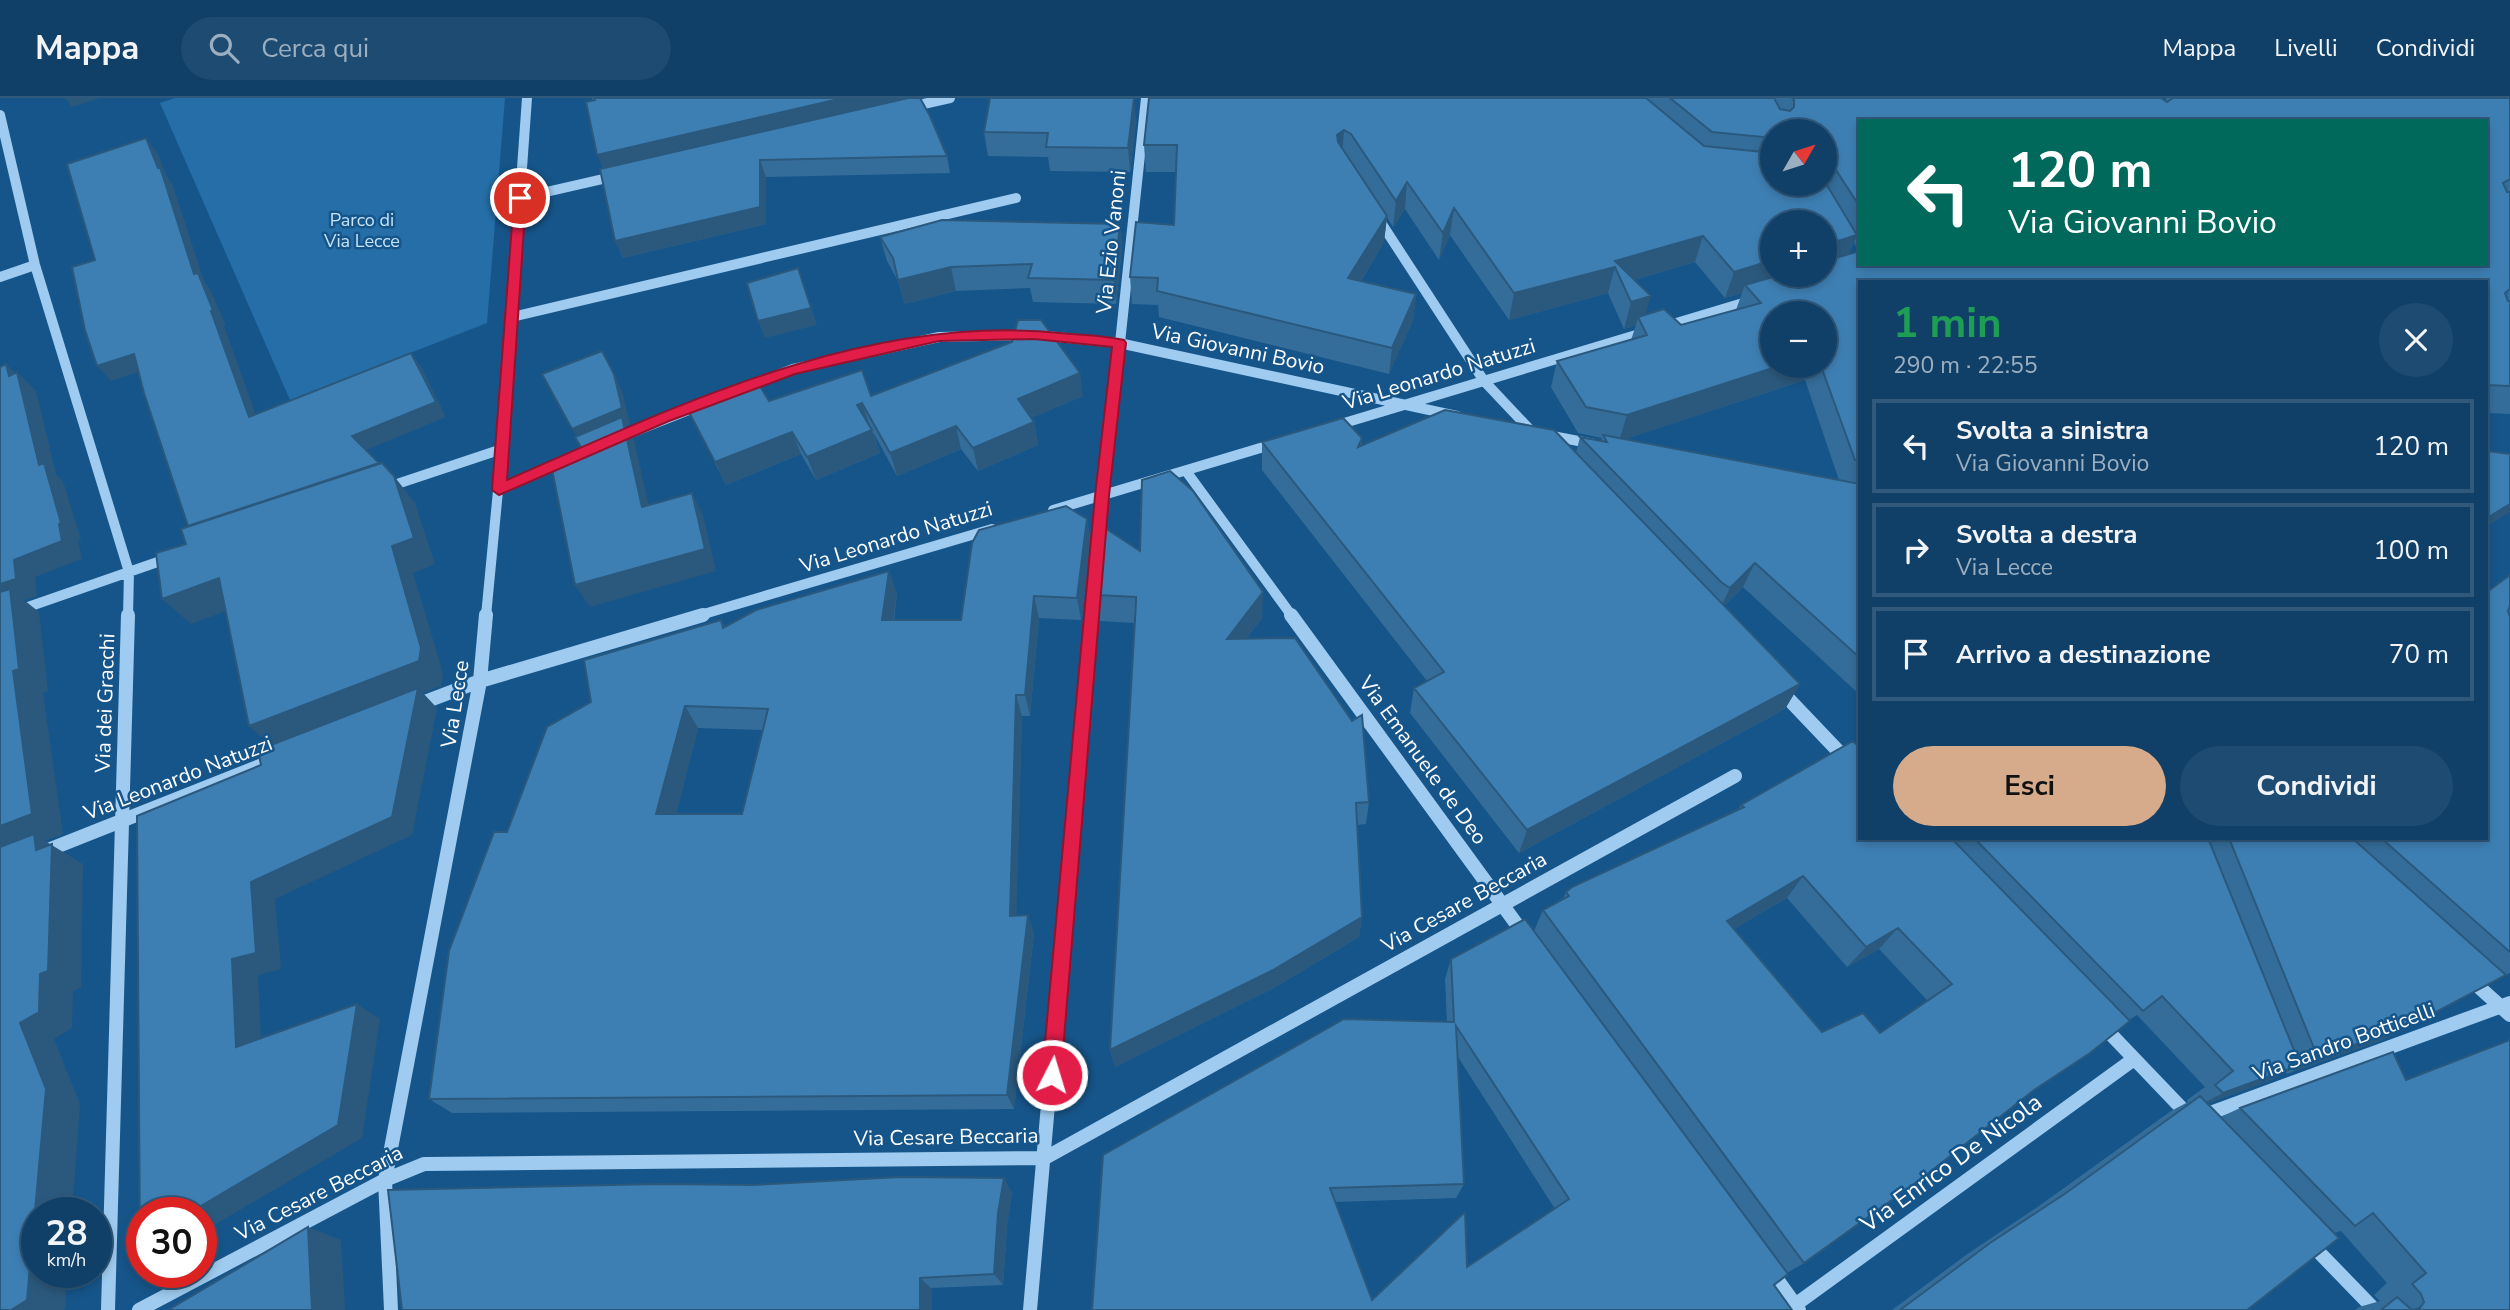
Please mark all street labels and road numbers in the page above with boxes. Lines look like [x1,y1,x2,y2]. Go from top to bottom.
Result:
street label: Via Ezio Vanoni [1089,169,1132,316]
street label: Via Giovanni Bovio [1148,317,1327,381]
street label: Via Leonardo Natuzzi [1338,331,1539,417]
street label: Via Leonardo Natuzzi [795,494,996,580]
street label: Via dei Gracchi [89,633,121,774]
street label: Via Lecce [434,658,476,751]
street label: Via Emanuele de Deo [1352,669,1494,850]
street label: Via Leonardo Natuzzi [79,729,276,827]
street label: Via Cesare Beccaria [1376,845,1552,960]
street label: Via Sandro Botticelli [2248,996,2439,1088]
street label: Via Enrico De Nicola [1853,1086,2048,1240]
street label: Via Cesare Beccaria [852,1121,1039,1153]
street label: Via Cesare Beccaria [229,1139,408,1248]

